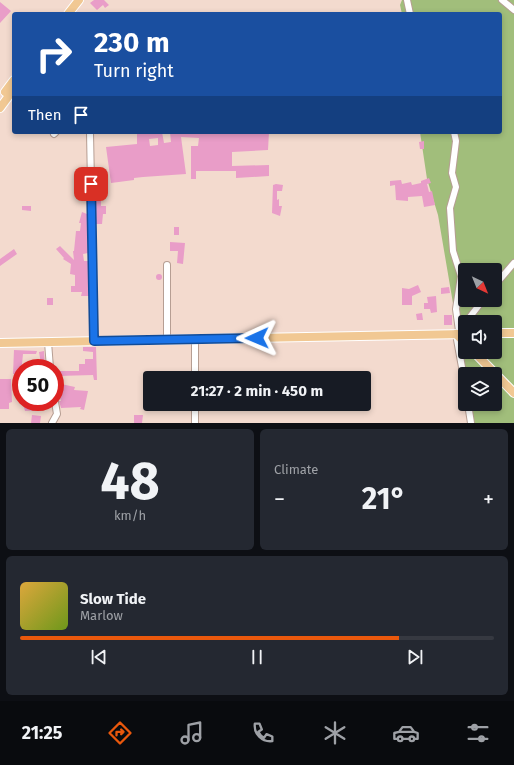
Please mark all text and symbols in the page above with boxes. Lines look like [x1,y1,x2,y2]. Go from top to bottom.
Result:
text: 230 m [94,26,170,59]
icon: right [28,28,80,80]
text: Turn right [94,60,174,82]
icon: arrive [70,104,92,126]
text: Then [28,106,62,124]
pin [74,167,108,201]
icon: arrive [80,173,102,195]
north arrow [458,263,502,307]
map controls [458,263,502,411]
button: sound [458,315,502,359]
position arrow [236,317,278,359]
speed limit sign: 50 [12,359,64,411]
button: layers [458,367,502,411]
text: 21:27 · 2 min · 450 m [191,382,323,400]
text: 48 [100,450,160,513]
text: Climate [274,462,318,477]
text: 21° [362,481,406,517]
text: − [274,486,285,513]
text: + [483,486,494,513]
text: km/h [114,508,146,523]
text: Slow Tide [80,590,146,608]
text: Marlow [80,608,123,623]
icon: previous [88,646,110,668]
icon: pause [246,646,268,668]
icon: next [404,646,426,668]
icon: directions [106,719,134,747]
icon: music [178,719,206,747]
icon: phone [249,719,277,747]
icon: climate [321,719,349,747]
icon: car [392,719,420,747]
icon: filters [464,719,492,747]
text: 21:25 [22,722,62,744]

